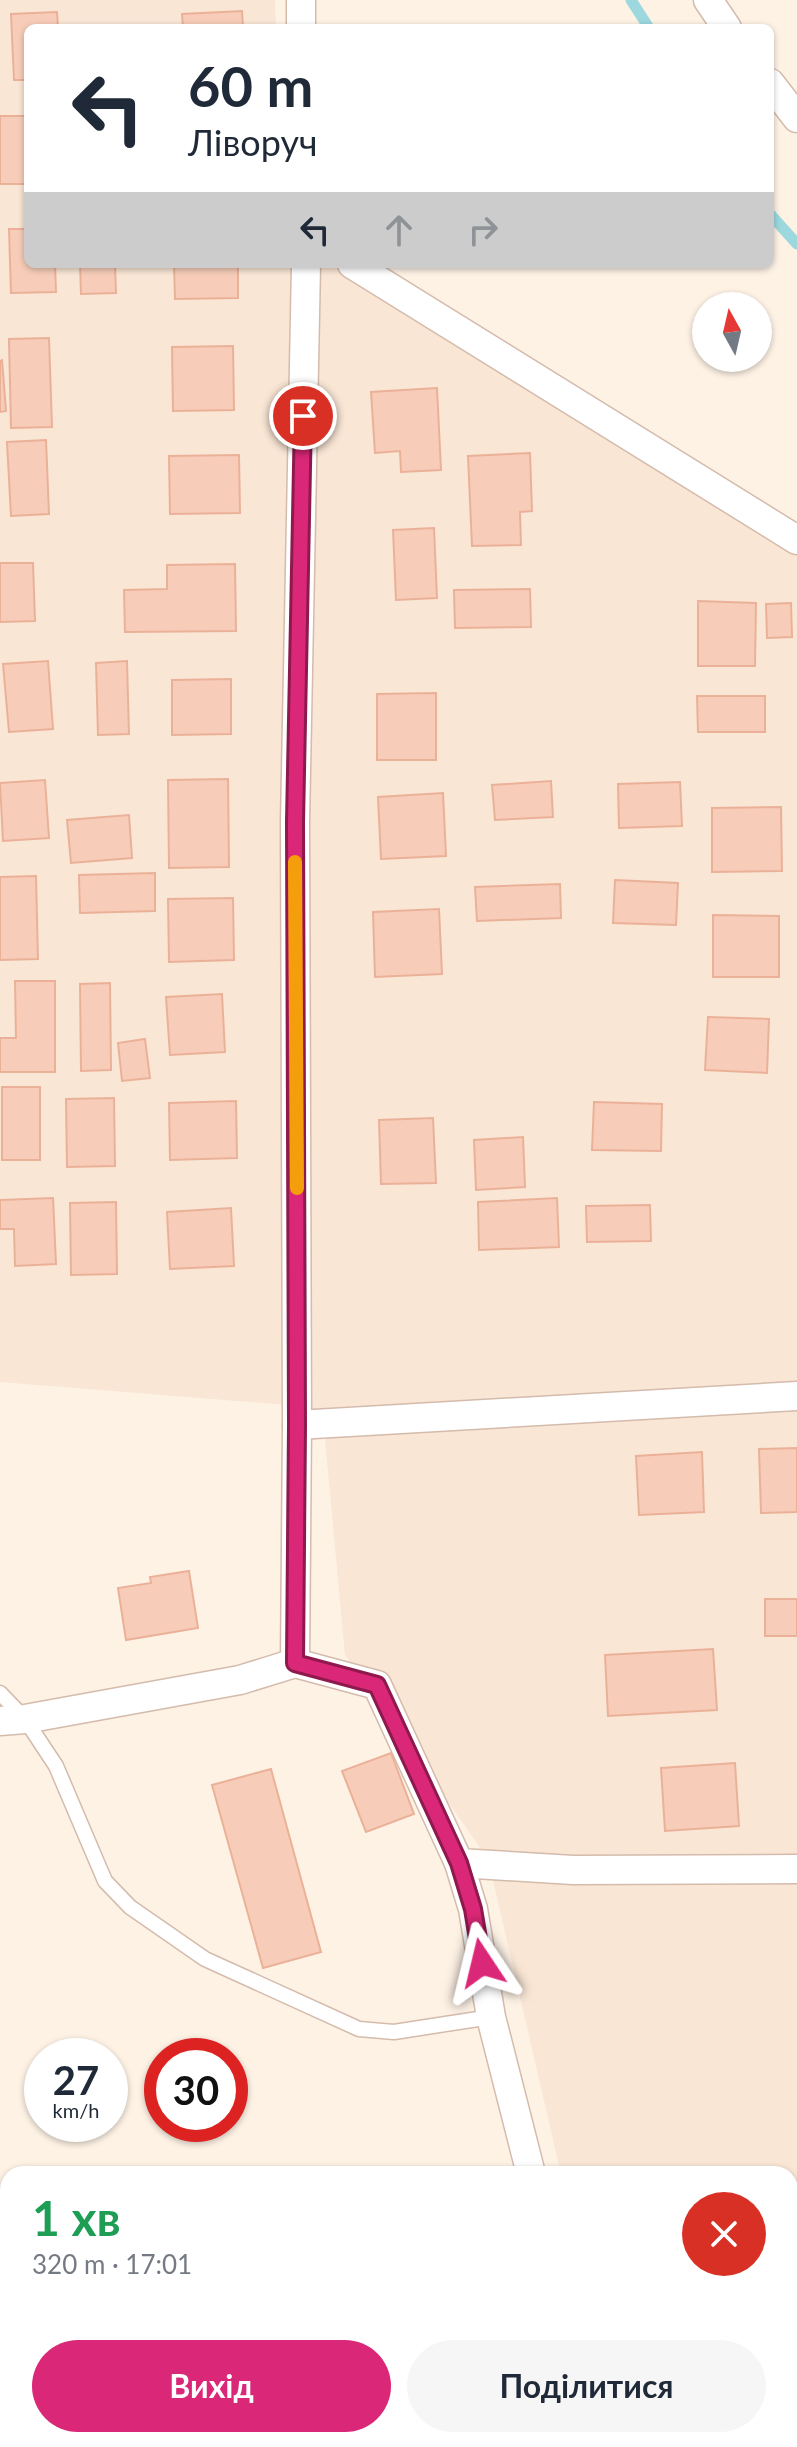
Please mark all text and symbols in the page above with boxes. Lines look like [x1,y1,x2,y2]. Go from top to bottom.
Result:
text: 60 m [188,52,313,119]
icon: left [56,56,160,160]
text: Ліворуч [188,120,318,164]
icon: left [293,208,337,252]
icon: ahead [377,208,421,252]
icon: right [461,208,505,252]
north arrow [692,292,772,372]
map controls [692,292,772,372]
pin [269,382,337,450]
icon: arrive [281,394,325,438]
position arrow [440,1921,524,2005]
speed limit sign: 30 [144,2038,248,2142]
text: 27 [53,2056,99,2104]
text: km/h [53,2098,99,2122]
text: 1 хв [32,2189,121,2246]
button: close [682,2192,766,2276]
text: 320 m · 17:01 [32,2248,192,2280]
button: Вихід [32,2340,391,2432]
button: Поділитися [407,2340,766,2432]

